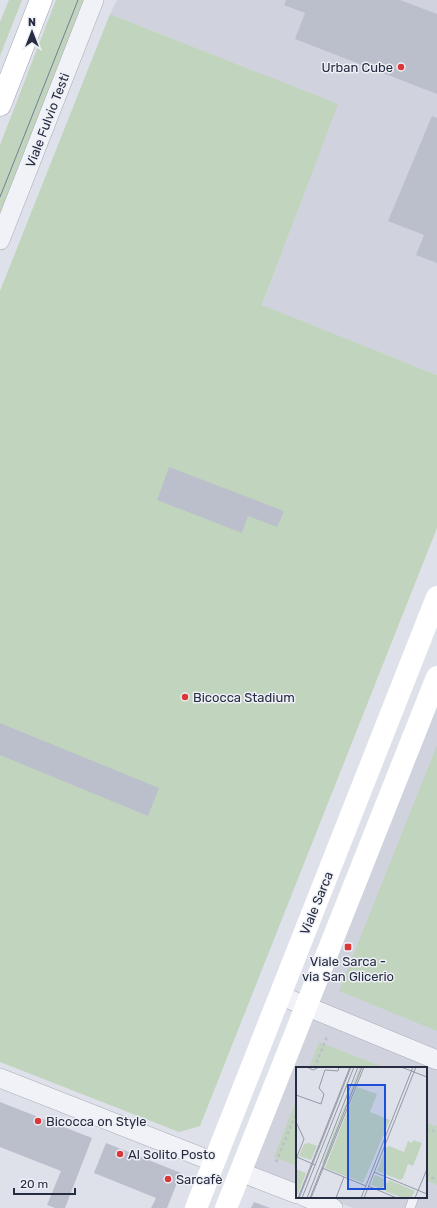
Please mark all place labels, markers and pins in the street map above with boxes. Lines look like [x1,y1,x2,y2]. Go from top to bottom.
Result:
place label: Urban Cube [321,60,393,75]
marker: Urban Cube [396,62,406,72]
place label: Bicocca Stadium [193,690,295,705]
marker: Bicocca Stadium [180,692,190,702]
marker: Viale Sarca - via San Glicerio [343,942,353,952]
place label: Viale Sarca - via San Glicerio [302,954,394,984]
place label: Bicocca on Style [46,1114,147,1129]
marker: Bicocca on Style [33,1116,43,1126]
place label: Al Solito Posto [128,1147,216,1162]
marker: Al Solito Posto [115,1149,125,1159]
place label: Sarcafè [176,1172,223,1187]
marker: Sarcafè [163,1174,173,1184]

